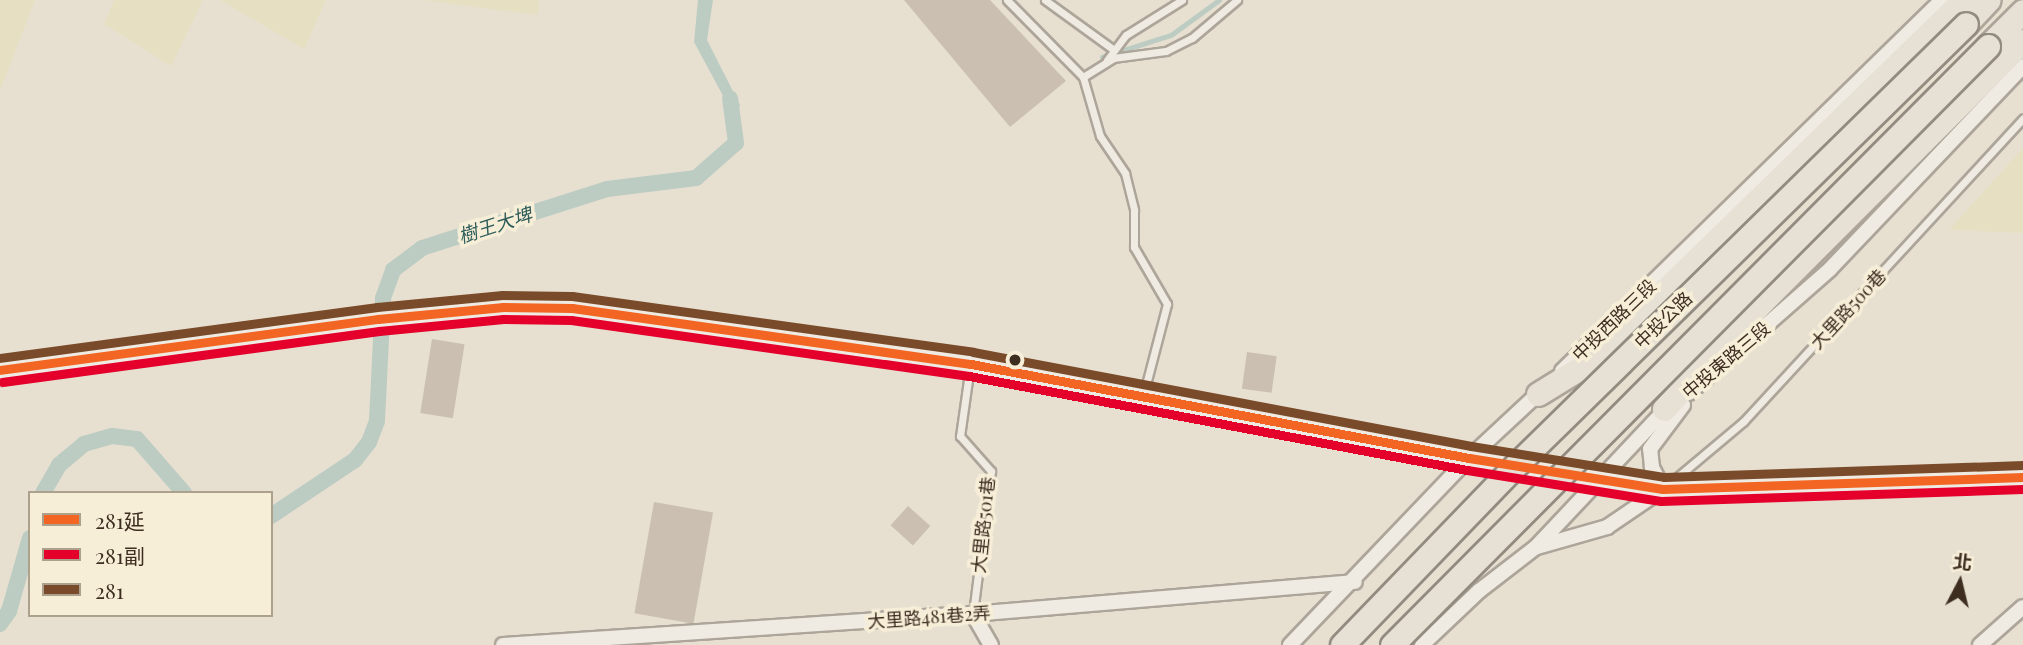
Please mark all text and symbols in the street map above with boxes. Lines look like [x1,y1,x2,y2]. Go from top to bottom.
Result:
water label: 樹王大埤 [455,202,535,248]
street label: 大里路500巷 [1806,265,1890,353]
street label: 中投西路三段 [1568,275,1660,365]
street label: 中投公路 [1630,287,1696,353]
street label: 中投東路三段 [1678,317,1774,403]
unlabelled marker [1008,353,1022,367]
street label: 大里路501巷 [967,476,999,574]
legend [28,491,273,617]
text: 281延 [95,506,145,534]
text: 281副 [95,541,145,569]
north arrow [1925,547,1995,617]
text: 北 [1952,547,1974,575]
text: 281 [95,576,124,604]
street label: 大里路481巷2弄 [867,602,991,632]

